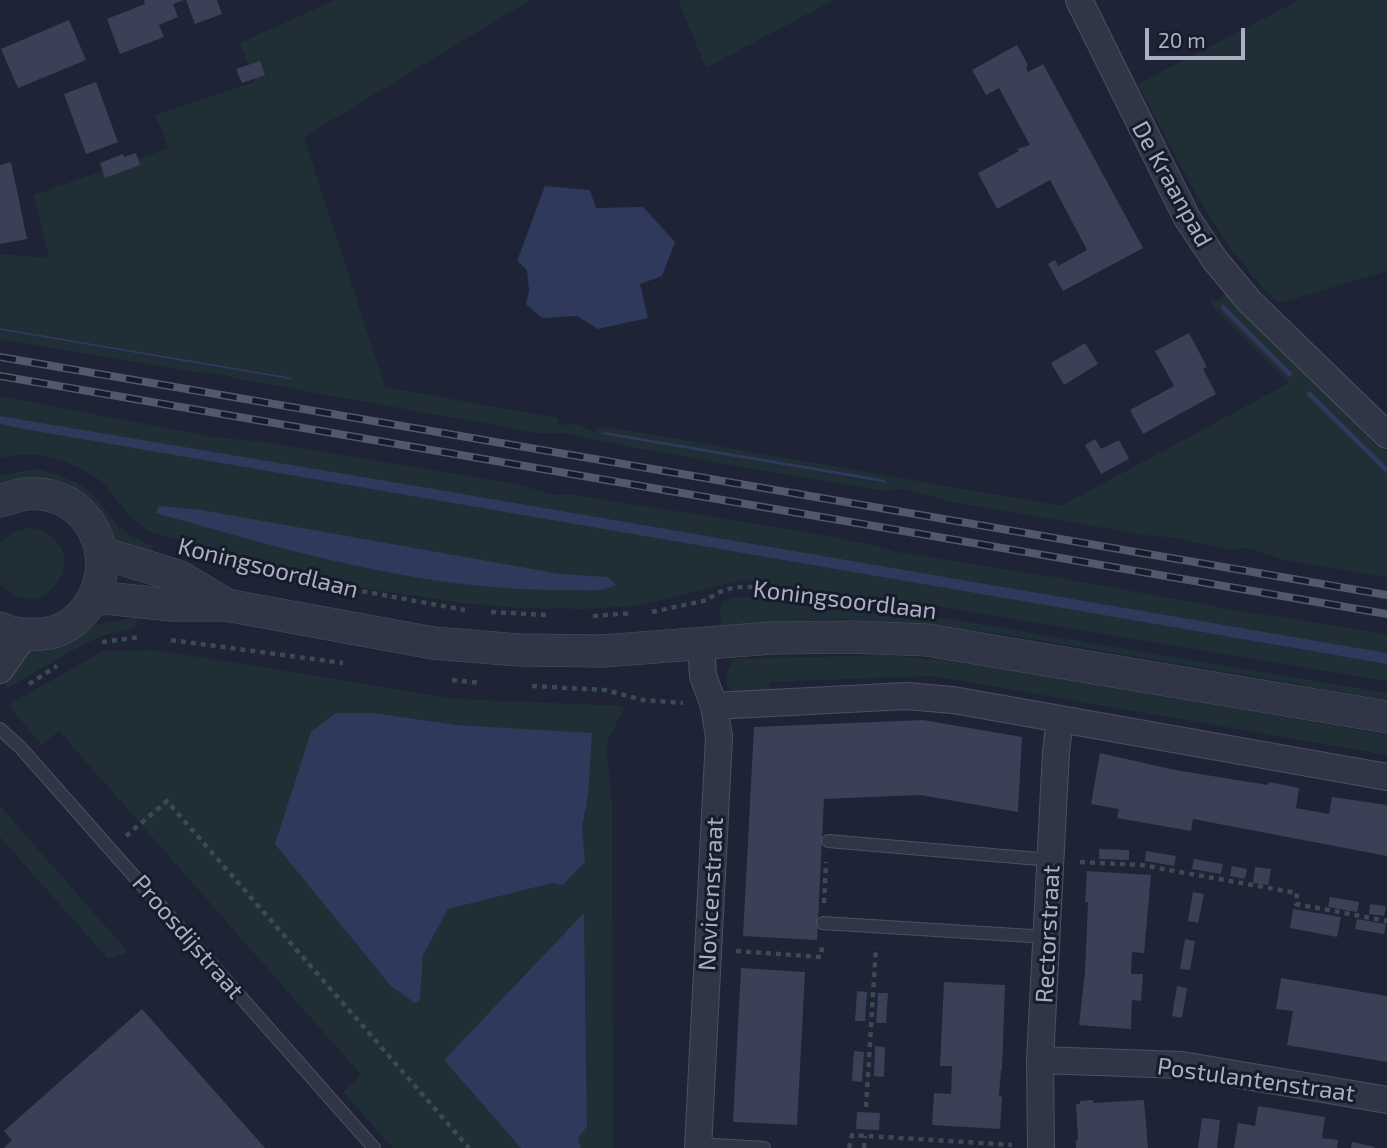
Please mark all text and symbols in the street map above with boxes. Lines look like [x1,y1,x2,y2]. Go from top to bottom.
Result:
scale bar [1149,14,1249,58]
text: 20 m [1158,27,1206,52]
street label: De Kraanpad [1126,116,1218,252]
street label: Koningsoordlaan [175,532,361,604]
street label: Koningsoordlaan [752,574,938,626]
street label: Novicenstraat [693,816,729,972]
street label: Rectorstraat [1030,864,1066,1004]
street label: Proosdijstraat [126,869,250,1005]
street label: Postulantenstraat [1155,1052,1357,1108]

